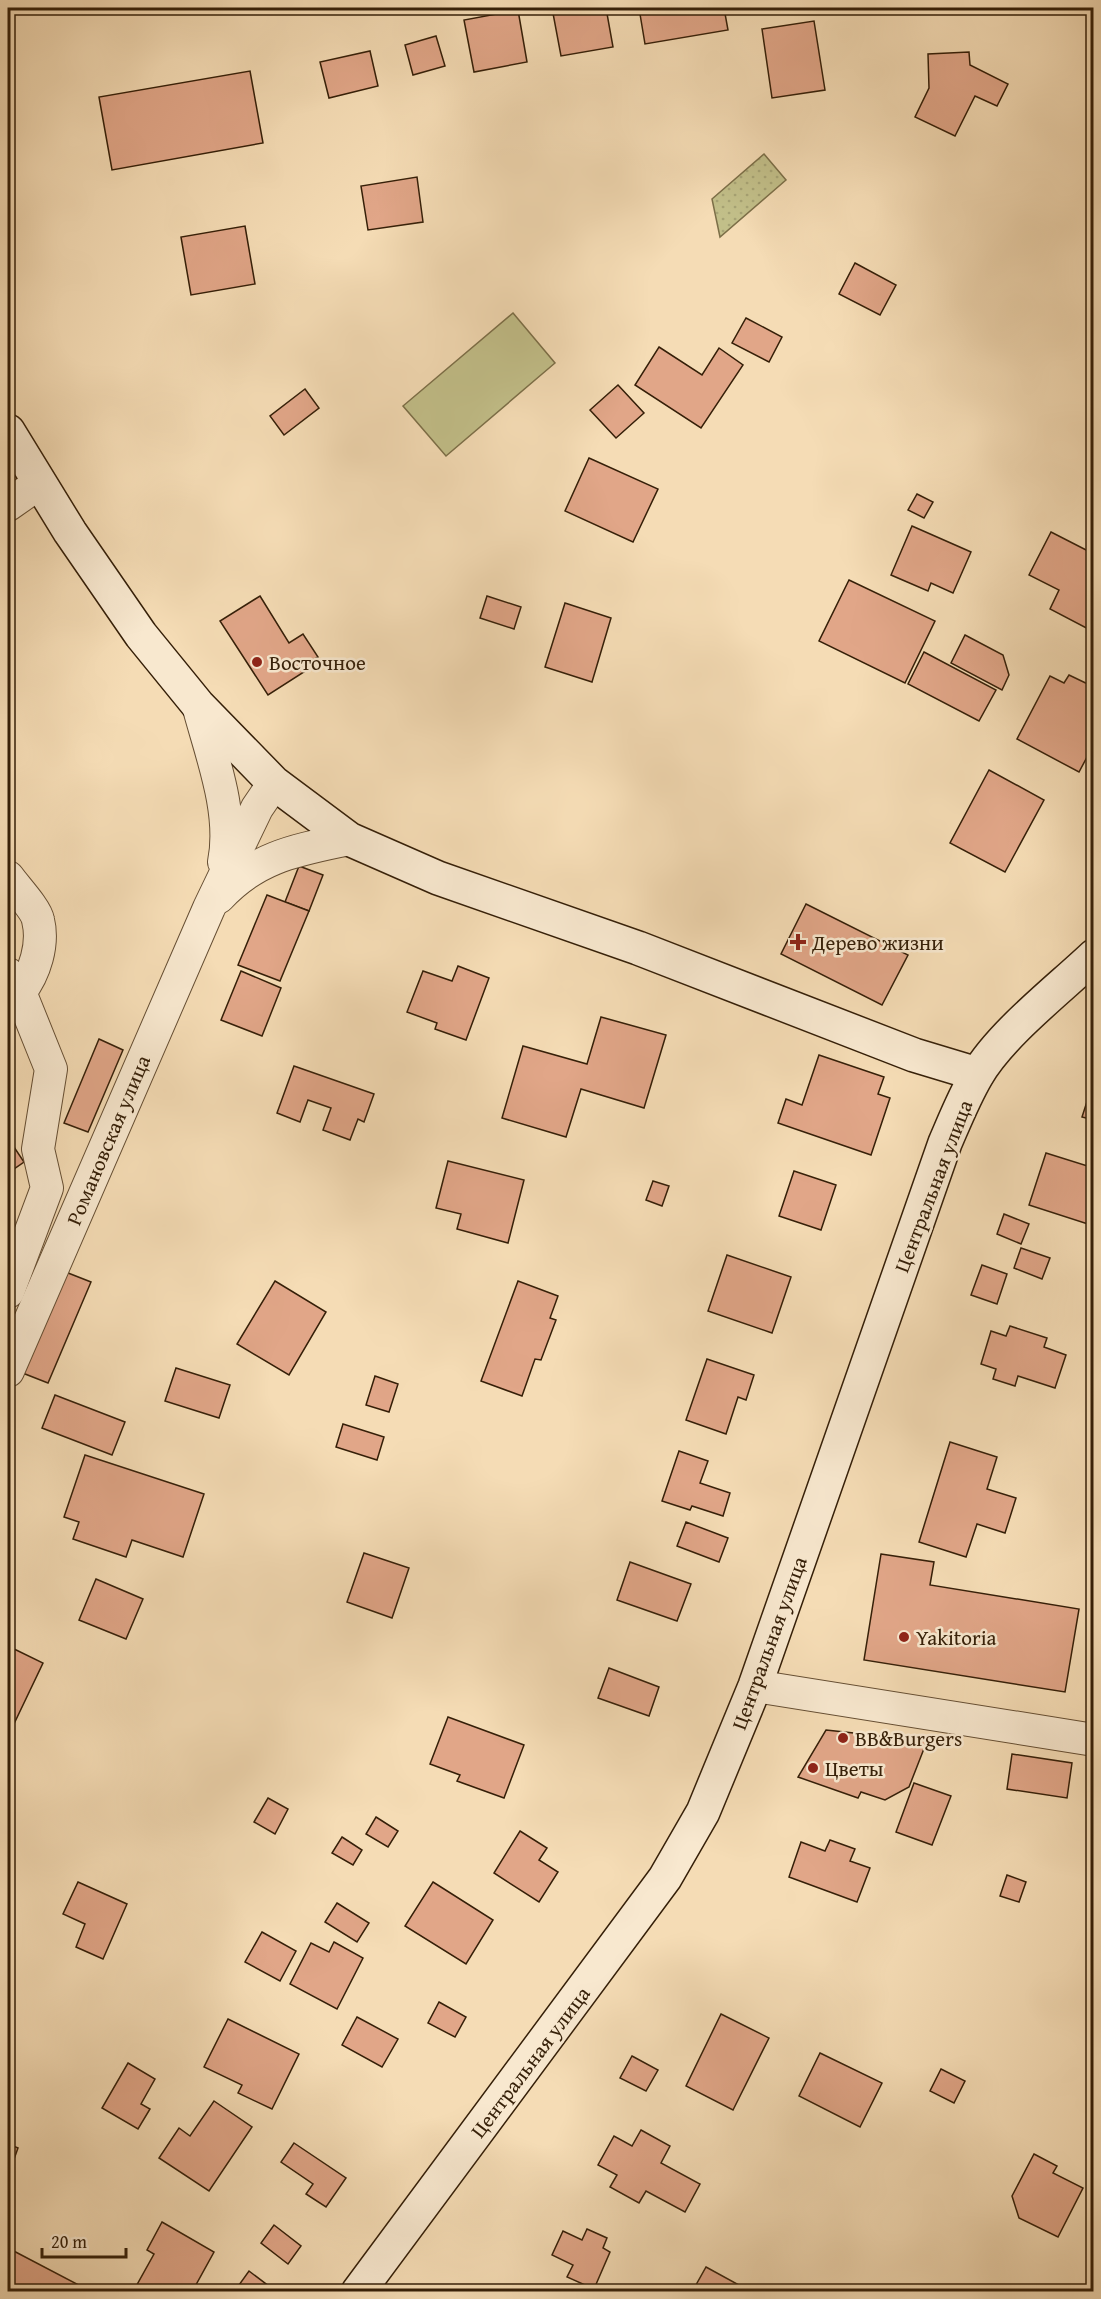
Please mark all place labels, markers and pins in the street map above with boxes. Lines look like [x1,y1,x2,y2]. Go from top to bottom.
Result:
place label: Восточное [269,647,366,678]
marker: Восточное [250,655,264,669]
place label: Дерево жизни [811,927,944,958]
marker: Дерево жизни [789,933,807,951]
place label: Yakitoria [916,1622,997,1653]
marker: Yakitoria [897,1630,911,1644]
place label: BB&Burgers [855,1723,962,1754]
marker: BB&Burgers [836,1731,850,1745]
place label: Цветы [825,1753,884,1784]
marker: Цветы [806,1761,820,1775]

